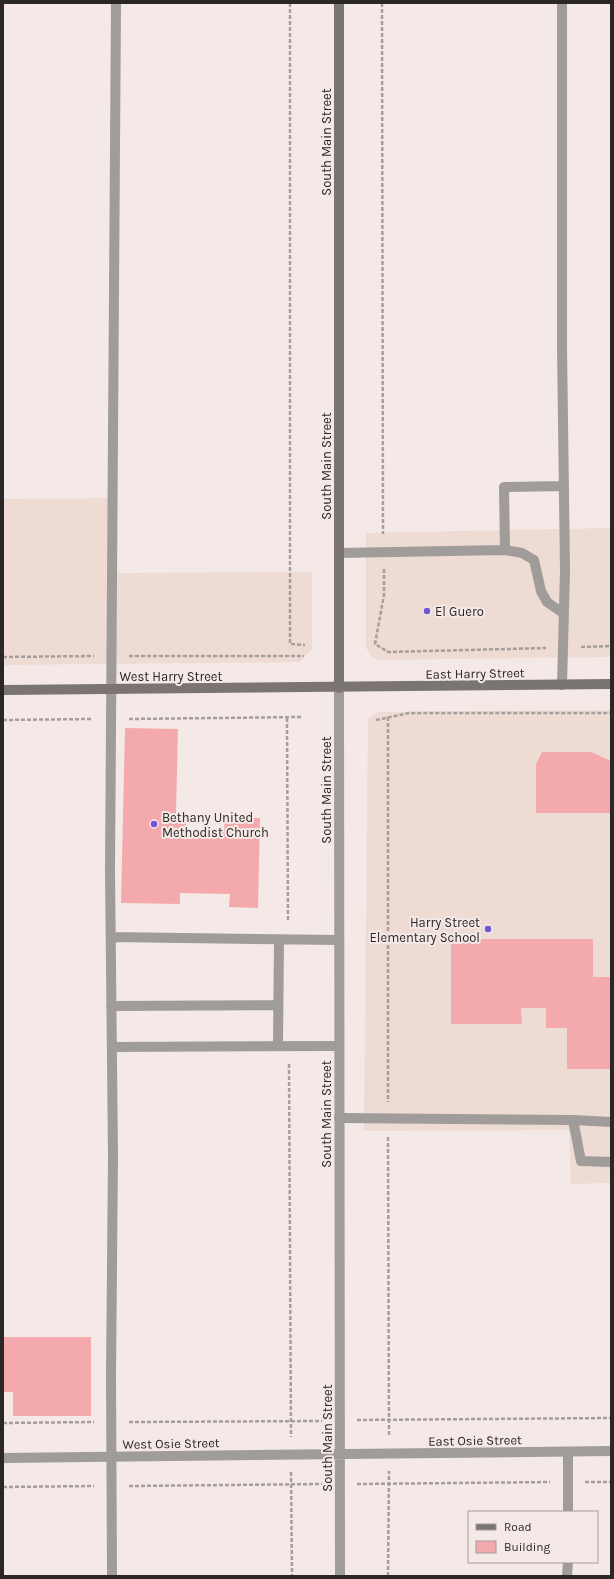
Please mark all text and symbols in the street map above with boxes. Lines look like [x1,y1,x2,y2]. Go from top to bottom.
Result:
street label: South Main Street [319,88,334,196]
street label: South Main Street [319,412,334,520]
place label: El Guero [435,604,484,619]
marker: El Guero [422,606,432,616]
street label: East Harry Street [425,665,525,682]
street label: West Harry Street [120,669,222,684]
street label: South Main Street [319,736,334,844]
place label: Bethany United Methodist Church [162,810,269,840]
marker: Bethany United Methodist Church [149,819,159,829]
place label: Harry Street Elementary School [370,915,480,945]
marker: Harry Street Elementary School [483,924,493,934]
street label: South Main Street [319,1060,334,1168]
street label: South Main Street [320,1384,335,1492]
street label: East Osie Street [428,1432,522,1449]
street label: West Osie Street [122,1435,220,1452]
legend [468,1511,598,1563]
text: Road [504,1520,532,1534]
text: Building [504,1540,551,1554]

